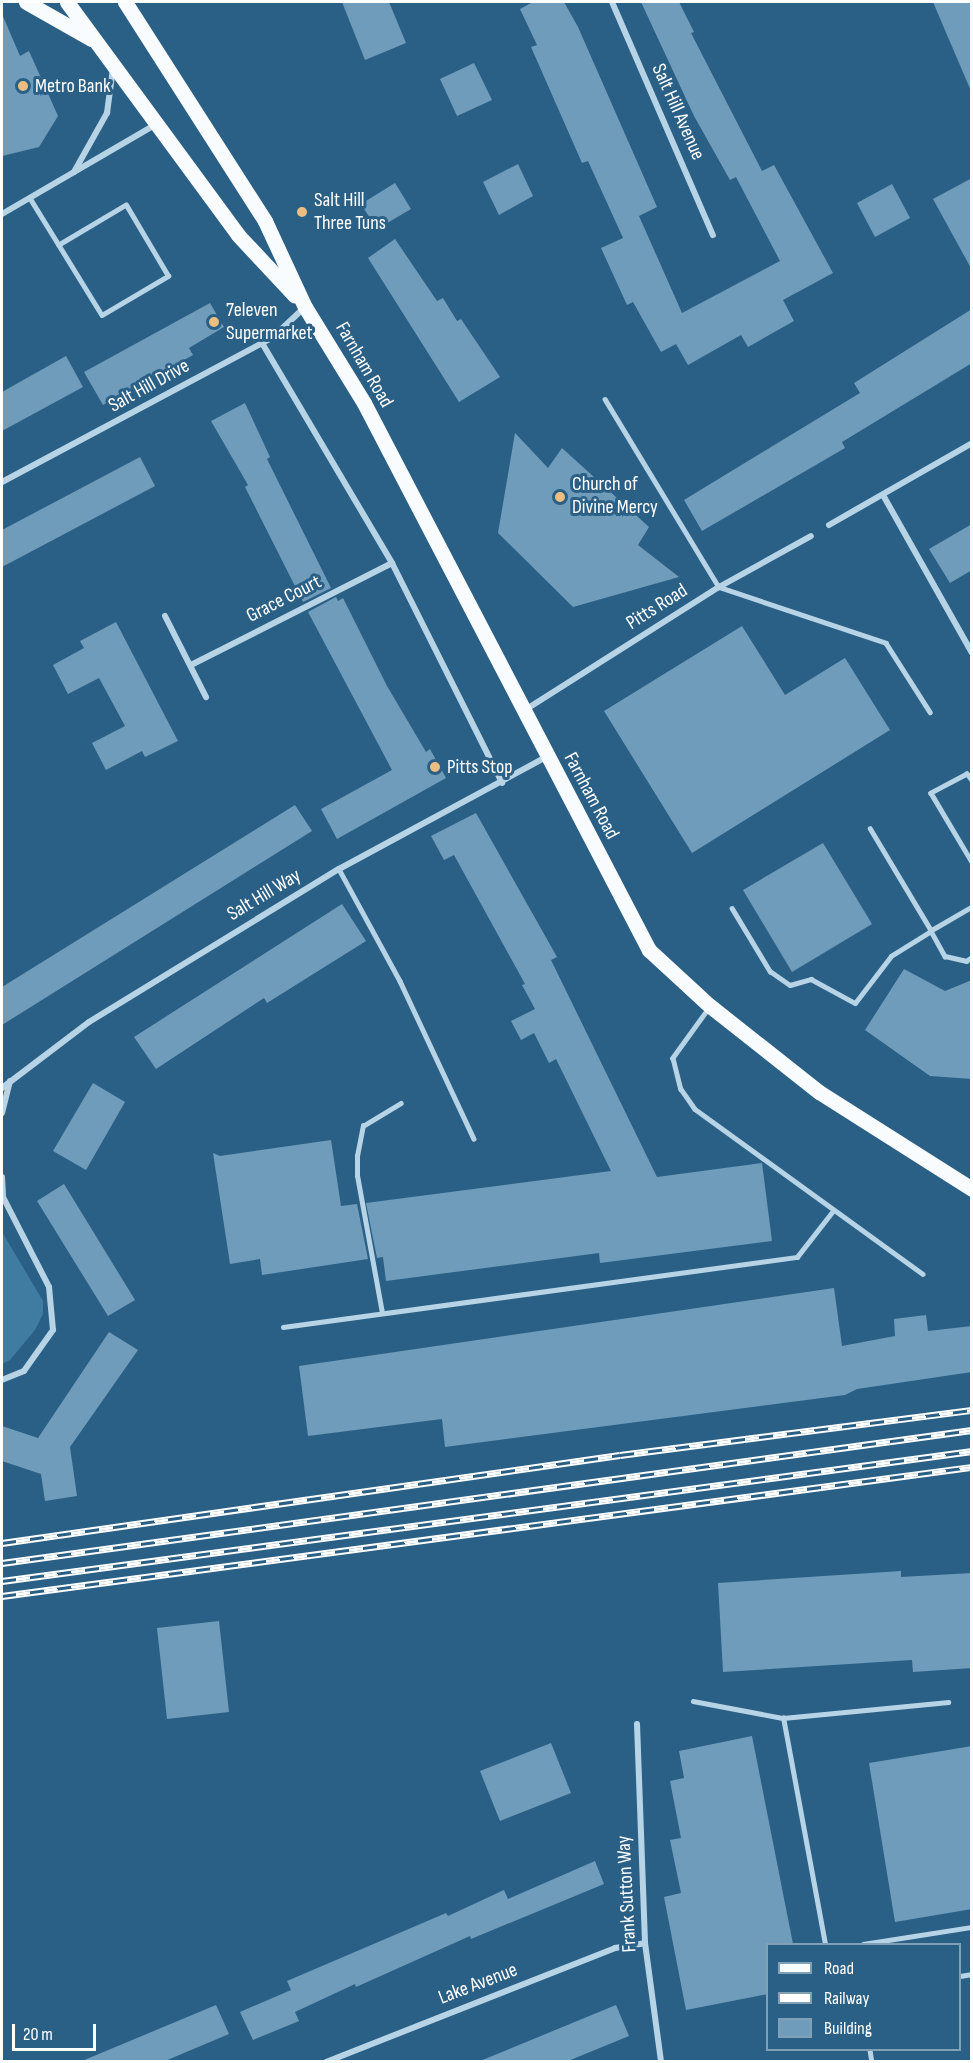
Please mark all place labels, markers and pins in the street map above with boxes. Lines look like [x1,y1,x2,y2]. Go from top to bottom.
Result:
place label: Metro Bank [35,74,111,98]
marker: Metro Bank [16,79,30,93]
place label: Salt Hill Three Tuns [314,189,386,236]
marker: Salt Hill Three Tuns [295,205,309,219]
place label: 7eleven Supermarket [226,298,313,345]
marker: 7eleven Supermarket [207,315,221,329]
place label: Church of Divine Mercy [572,473,658,520]
marker: Church of Divine Mercy [553,490,567,504]
place label: Pitts Stop [447,755,513,779]
marker: Pitts Stop [428,760,442,774]

